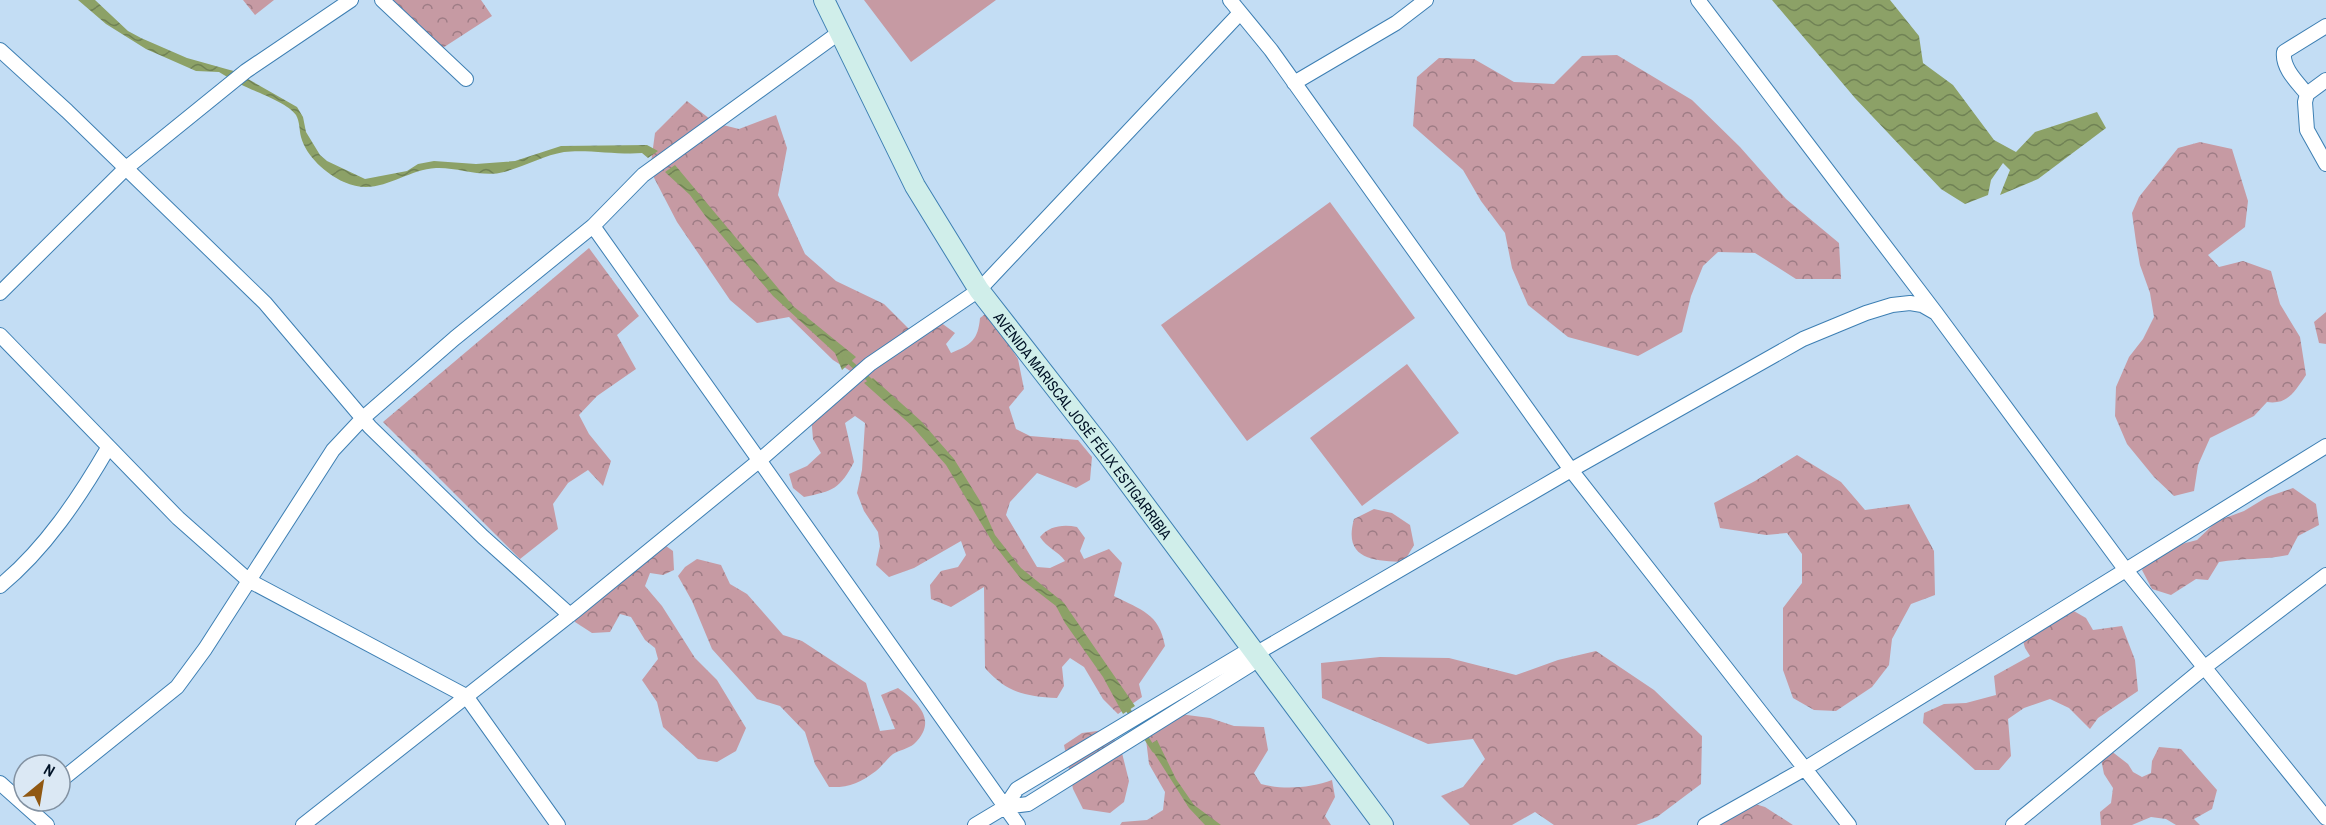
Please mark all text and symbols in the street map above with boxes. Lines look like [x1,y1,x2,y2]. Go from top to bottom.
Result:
street label: AVENIDA MARISCAL JOSÉ FÉLIX ESTIGARRIBIA [989,307,1178,544]
north arrow [12,753,72,813]
text: N [40,758,59,782]

